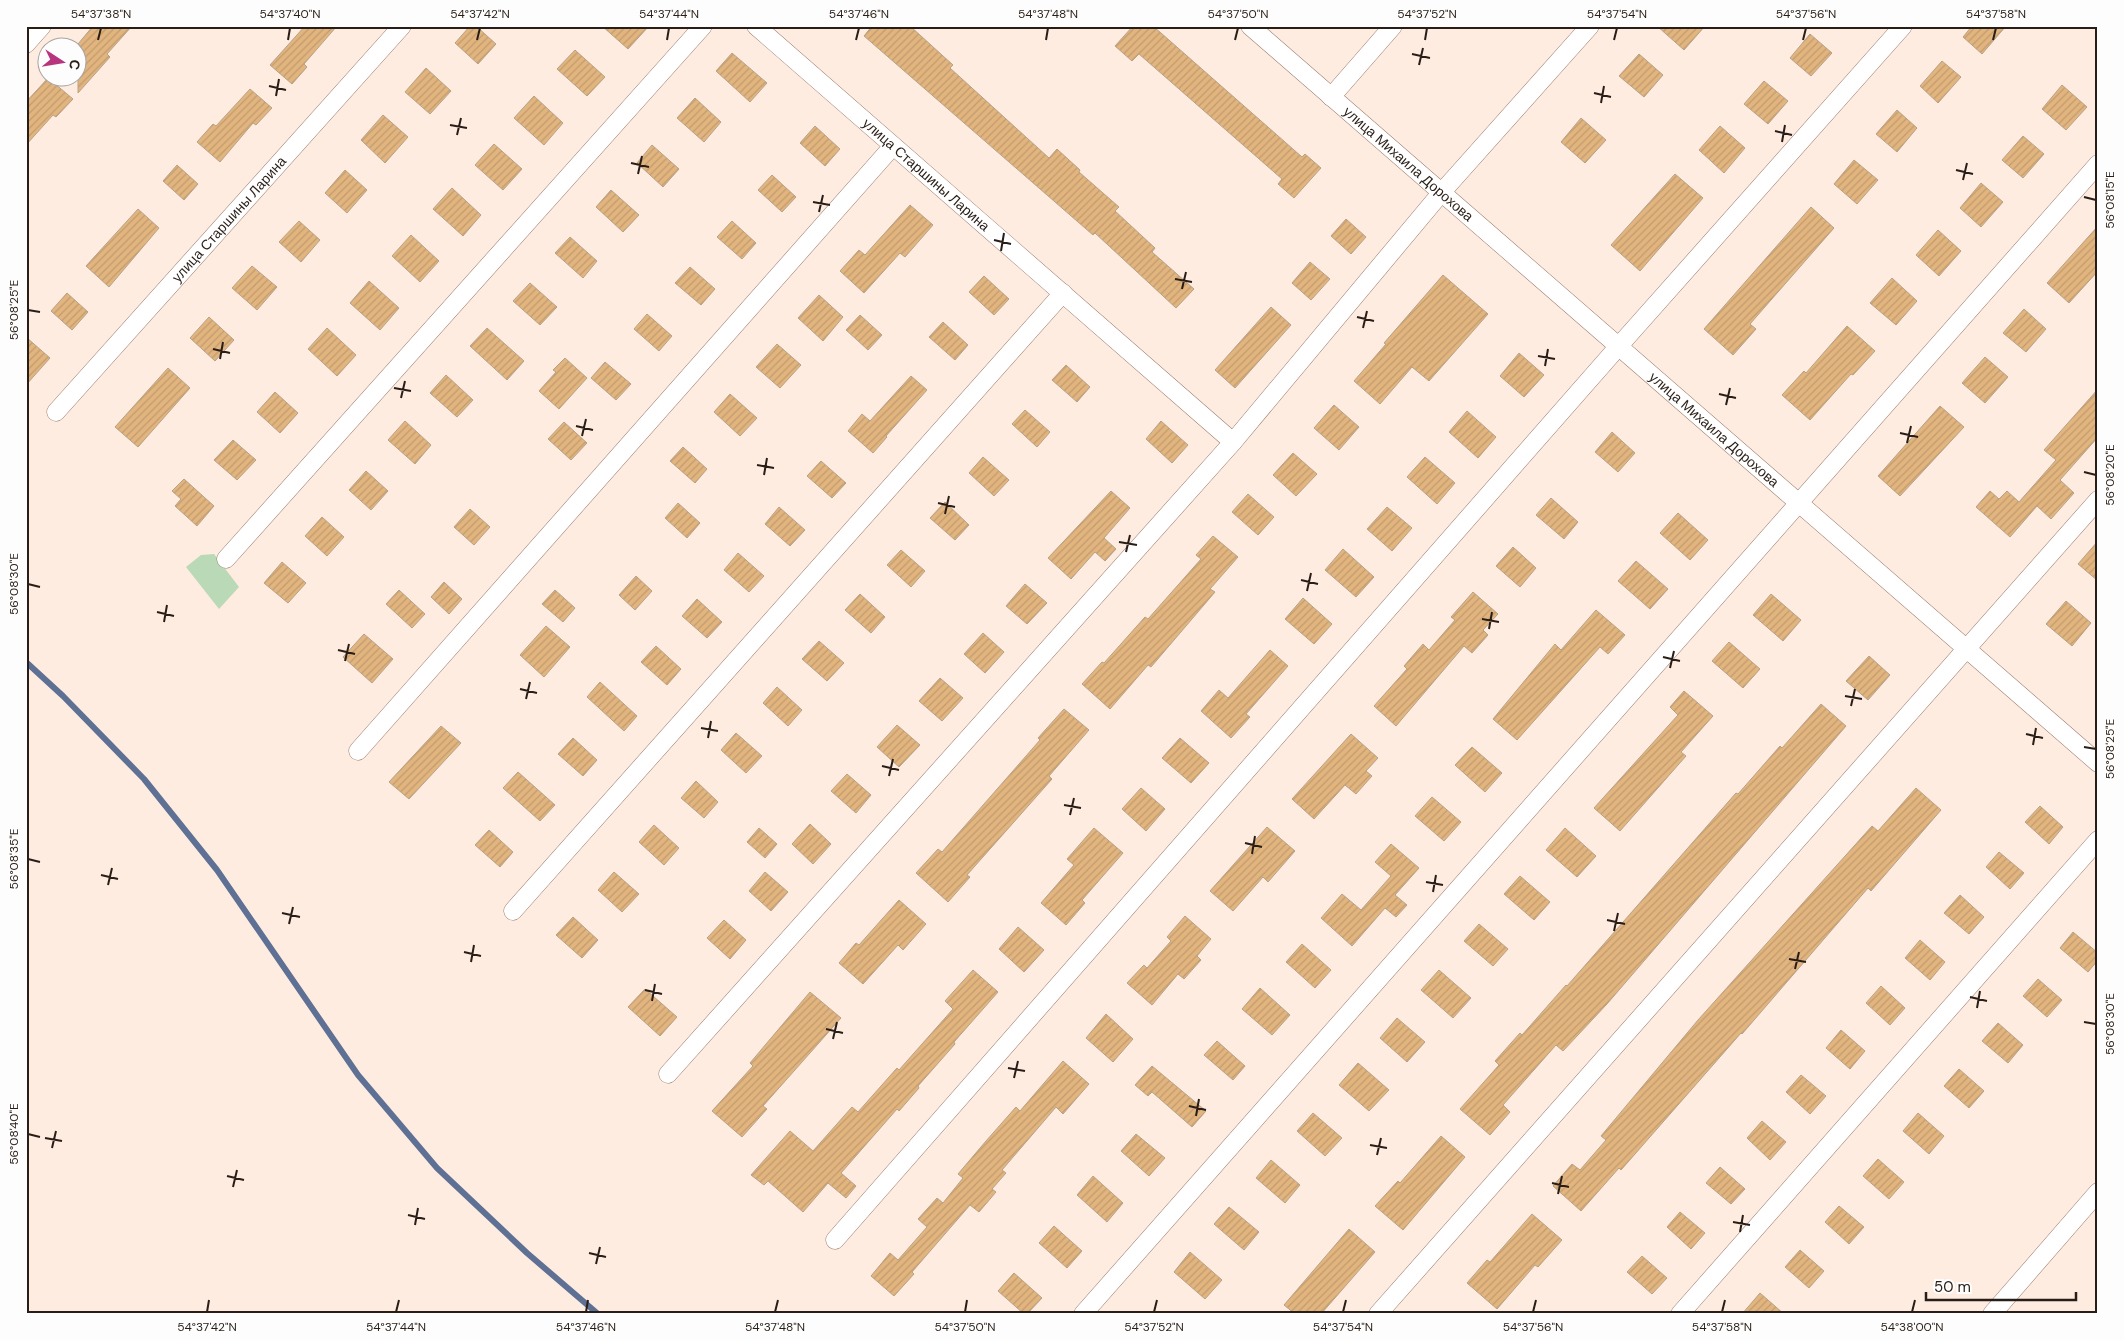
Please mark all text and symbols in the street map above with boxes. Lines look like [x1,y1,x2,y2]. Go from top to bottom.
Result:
text: 54°37'38"N [71,6,131,22]
text: 54°37'40"N [260,6,320,22]
text: 54°37'42"N [450,6,510,22]
text: 54°37'44"N [639,6,699,22]
text: 54°37'46"N [829,6,889,22]
text: 54°37'48"N [1018,6,1078,22]
text: 54°37'50"N [1207,6,1269,22]
text: 54°37'52"N [1397,6,1457,22]
text: 54°37'54"N [1587,6,1647,22]
text: 54°37'56"N [1776,6,1836,22]
text: 54°37'58"N [1966,6,2026,22]
north arrow [38,38,88,88]
text: С [65,58,85,72]
street label: улица Михаила Дорохова [1340,102,1477,225]
street label: улица Старшины Ларина [859,114,994,235]
street label: улица Старшины Ларина [168,152,290,286]
text: 56°08'15"E [2102,171,2118,229]
text: 56°08'25"E [6,279,22,340]
street label: улица Михаила Дорохова [1645,368,1783,491]
text: 56°08'20"E [2102,444,2118,506]
text: 56°08'30"E [6,553,22,615]
text: 56°08'25"E [2102,718,2118,779]
text: 56°08'35"E [6,828,22,889]
text: 56°08'30"E [2102,993,2118,1055]
text: 56°08'40"E [6,1103,22,1165]
scale bar [1926,1270,2076,1302]
text: 50 m [1934,1277,1971,1297]
text: 54°37'42"N [177,1319,237,1335]
text: 54°37'44"N [366,1319,426,1335]
text: 54°37'46"N [556,1319,616,1335]
text: 54°37'48"N [745,1319,805,1335]
text: 54°37'50"N [934,1319,996,1335]
text: 54°37'52"N [1124,1319,1184,1335]
text: 54°37'54"N [1313,1319,1373,1335]
text: 54°37'56"N [1503,1319,1563,1335]
text: 54°37'58"N [1692,1319,1752,1335]
text: 54°38'00"N [1880,1319,1944,1335]

